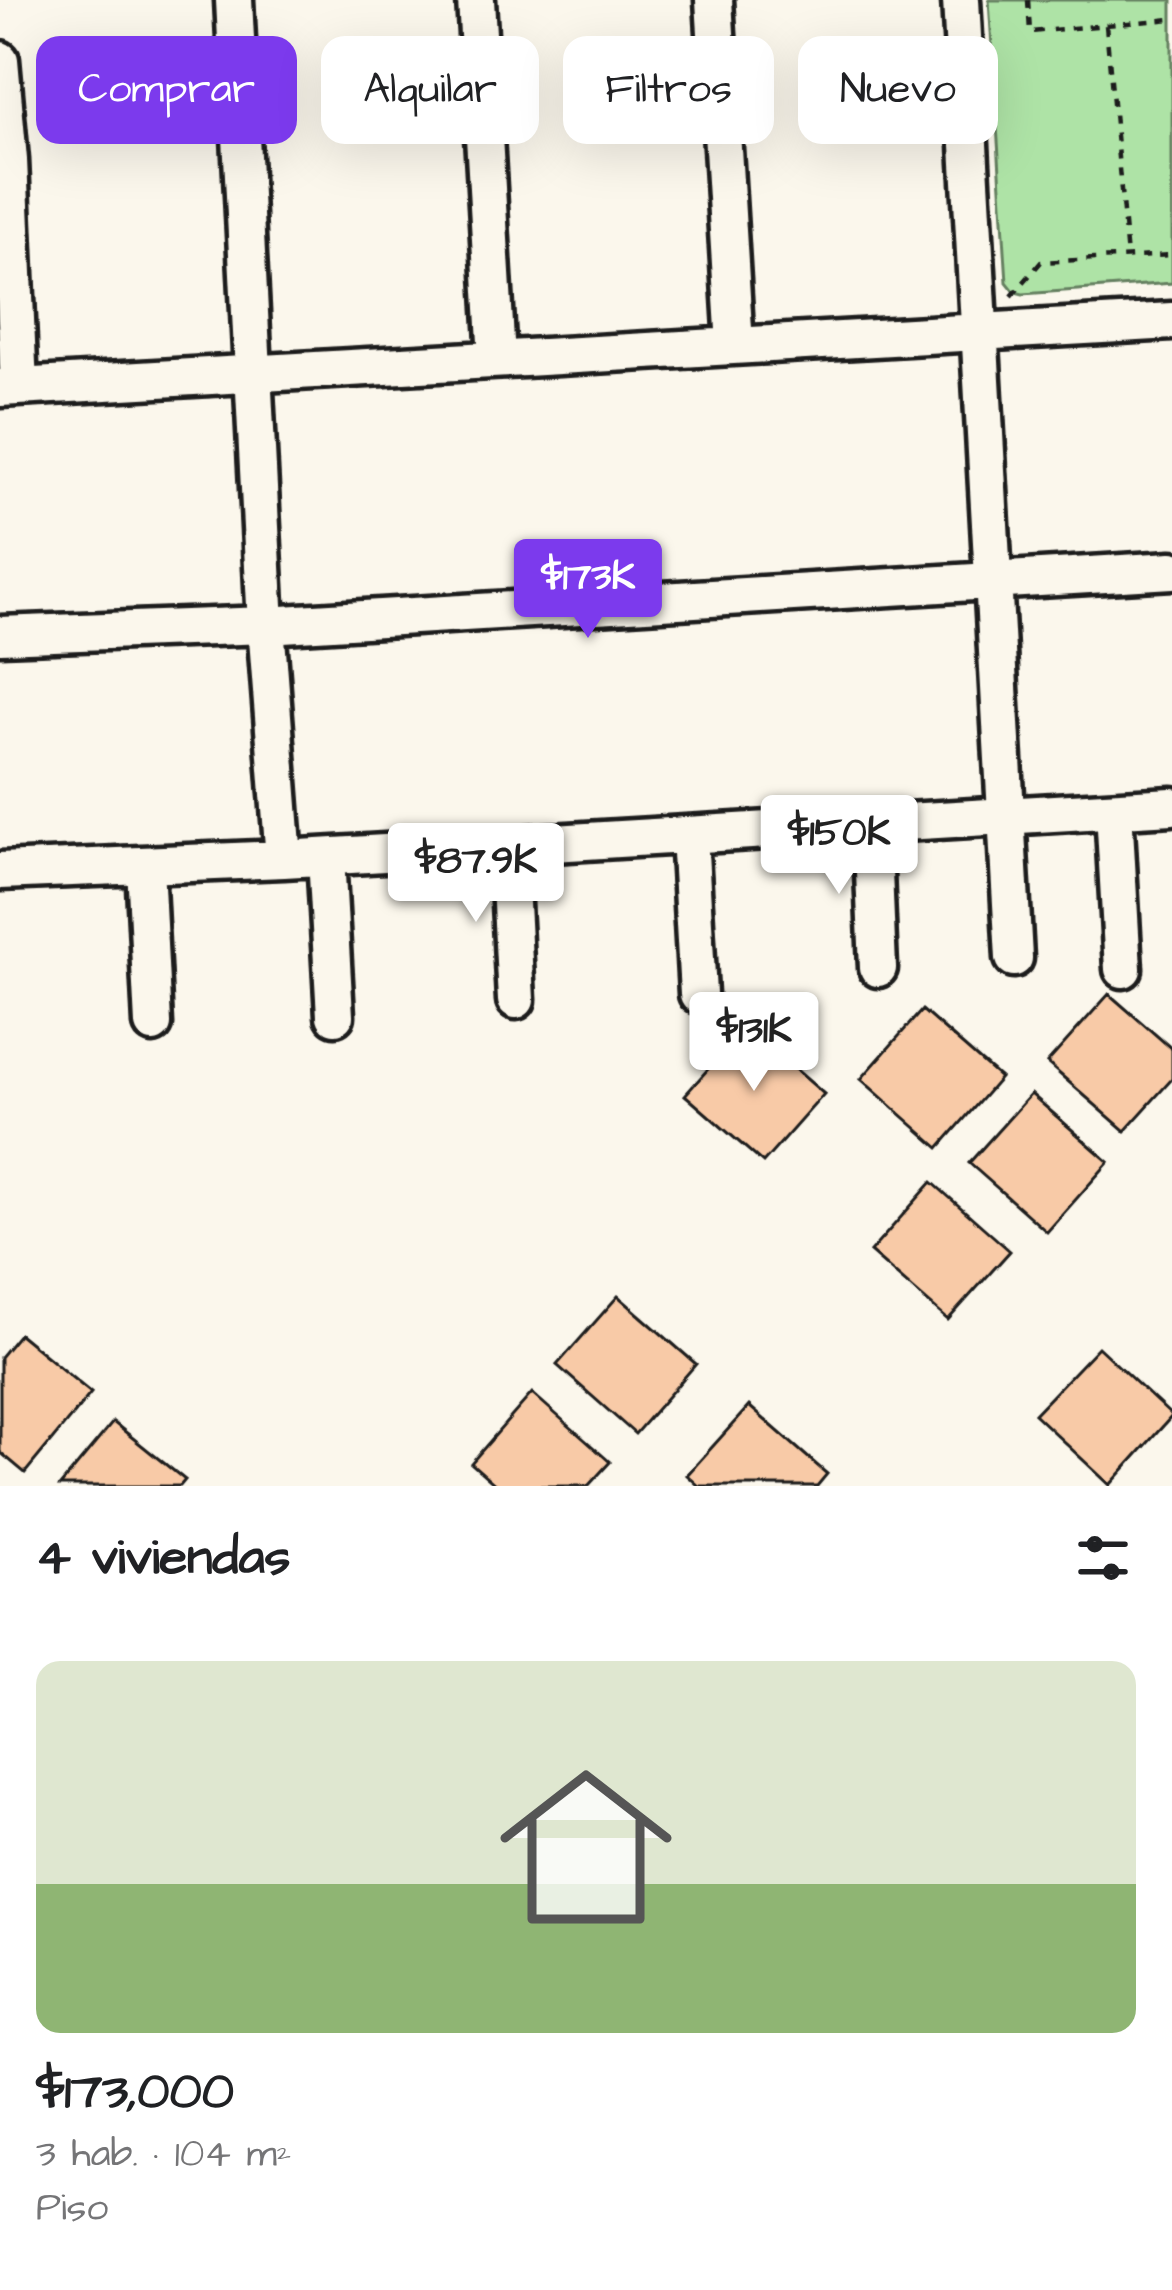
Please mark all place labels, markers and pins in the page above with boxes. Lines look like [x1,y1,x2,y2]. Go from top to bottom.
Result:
pin: $173K [504,539,672,641]
pin: $150K [755,795,923,897]
pin: $87.9K [378,823,574,925]
pin: $131K [670,992,838,1094]

